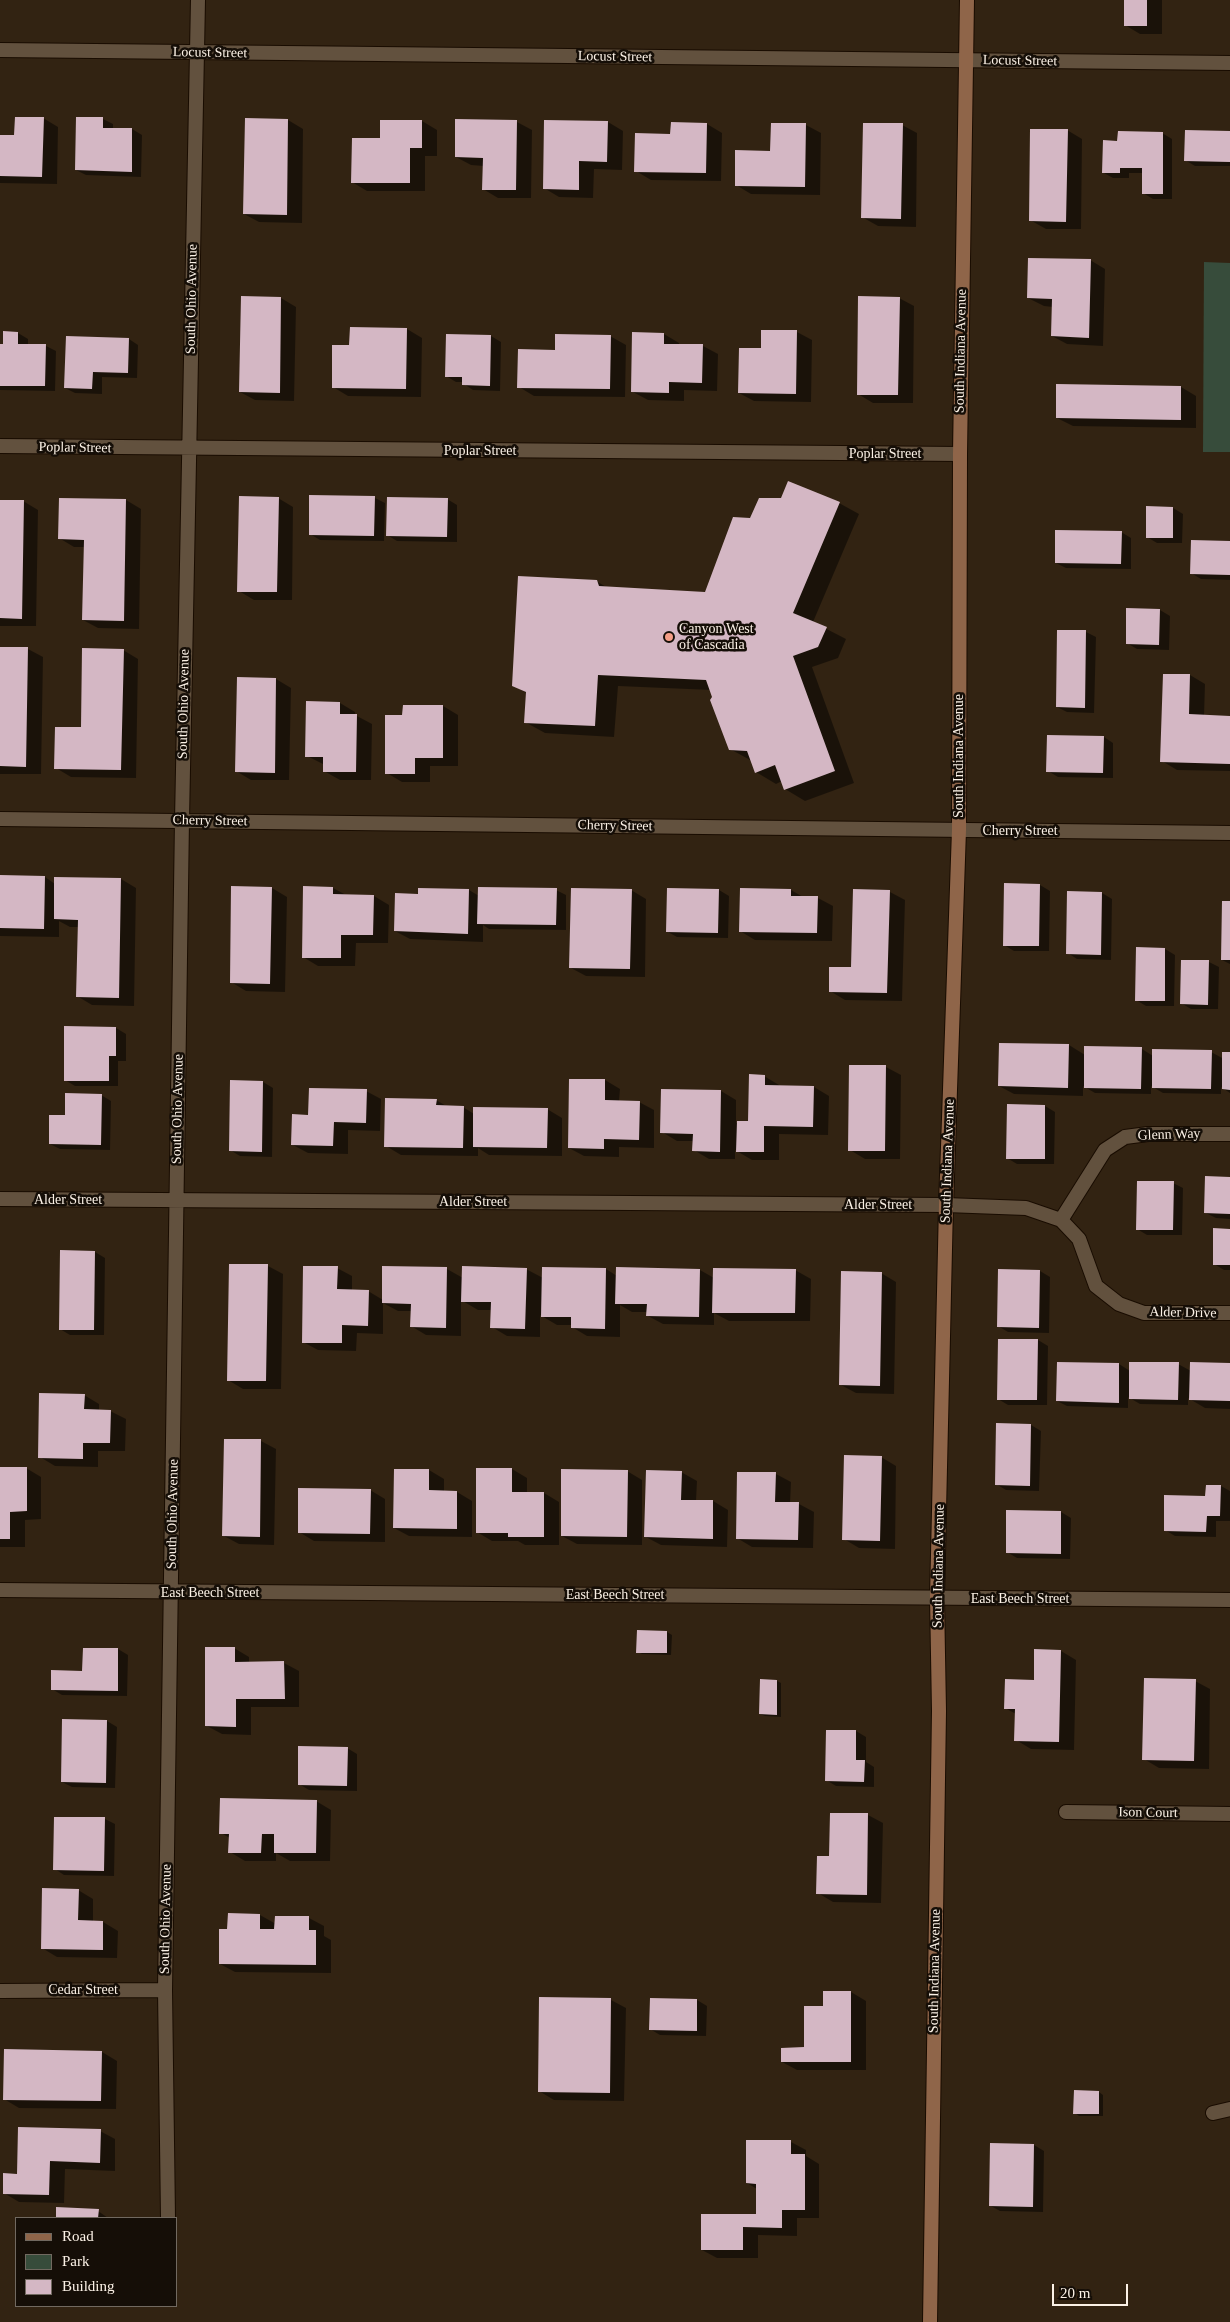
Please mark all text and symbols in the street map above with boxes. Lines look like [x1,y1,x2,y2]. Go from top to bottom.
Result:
street label: Locust Street [173,44,247,62]
street label: Locust Street [578,48,652,66]
street label: Locust Street [983,52,1057,70]
street label: South Ohio Avenue [183,244,201,354]
street label: South Indiana Avenue [952,289,970,413]
street label: Poplar Street [39,439,111,457]
street label: Poplar Street [444,443,516,459]
street label: Poplar Street [849,446,921,462]
place label: Canyon West of Cascadia [679,621,754,654]
marker: Canyon West of Cascadia [663,631,675,643]
street label: South Ohio Avenue [175,649,193,759]
street label: South Indiana Avenue [951,694,967,818]
street label: Cherry Street [172,812,248,830]
street label: Cherry Street [577,817,653,835]
street label: Cherry Street [982,823,1058,839]
street label: South Ohio Avenue [169,1054,187,1164]
street label: South Indiana Avenue [937,1099,959,1223]
street label: Glenn Way [1137,1126,1201,1144]
street label: Alder Street [34,1192,102,1208]
street label: Alder Street [439,1194,507,1210]
street label: Alder Street [844,1197,912,1213]
street label: Alder Drive [1149,1304,1217,1322]
street label: South Ohio Avenue [164,1459,182,1569]
street label: South Indiana Avenue [930,1504,948,1628]
street label: East Beech Street [161,1585,259,1601]
street label: East Beech Street [566,1587,664,1603]
street label: East Beech Street [971,1591,1069,1607]
street label: Ison Court [1118,1804,1178,1822]
street label: South Ohio Avenue [157,1864,175,1974]
street label: South Indiana Avenue [926,1909,944,2033]
street label: Cedar Street [48,1982,118,1998]
legend [15,2217,178,2307]
text: Road [62,2228,94,2244]
text: Park [62,2253,90,2269]
scale bar [1055,2274,1131,2306]
text: Building [62,2278,115,2294]
text: 20 m [1060,2285,1090,2301]

